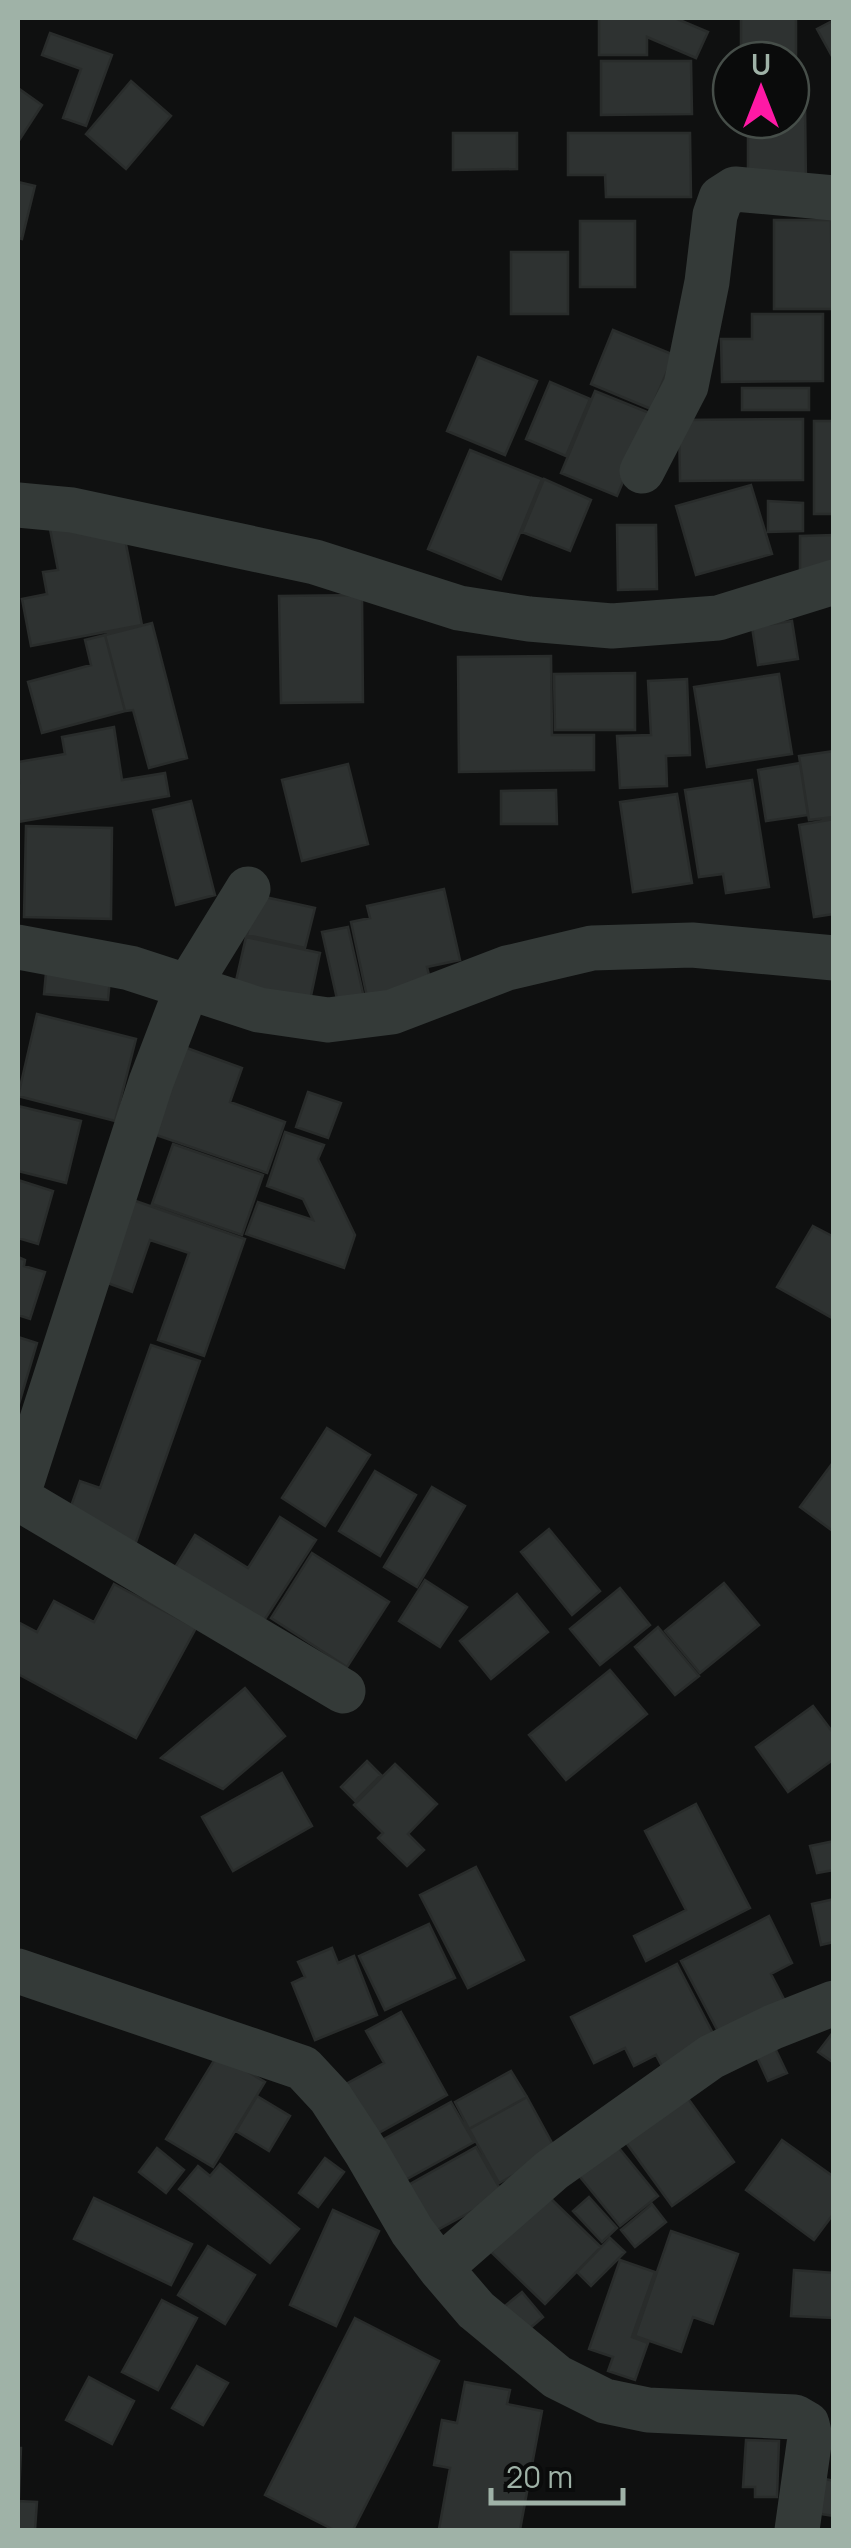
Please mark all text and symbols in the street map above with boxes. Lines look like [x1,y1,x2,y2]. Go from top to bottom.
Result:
north arrow [711,40,811,140]
text: U [751,45,771,83]
scale bar [491,2443,624,2505]
text: 20 m [506,2456,573,2497]

